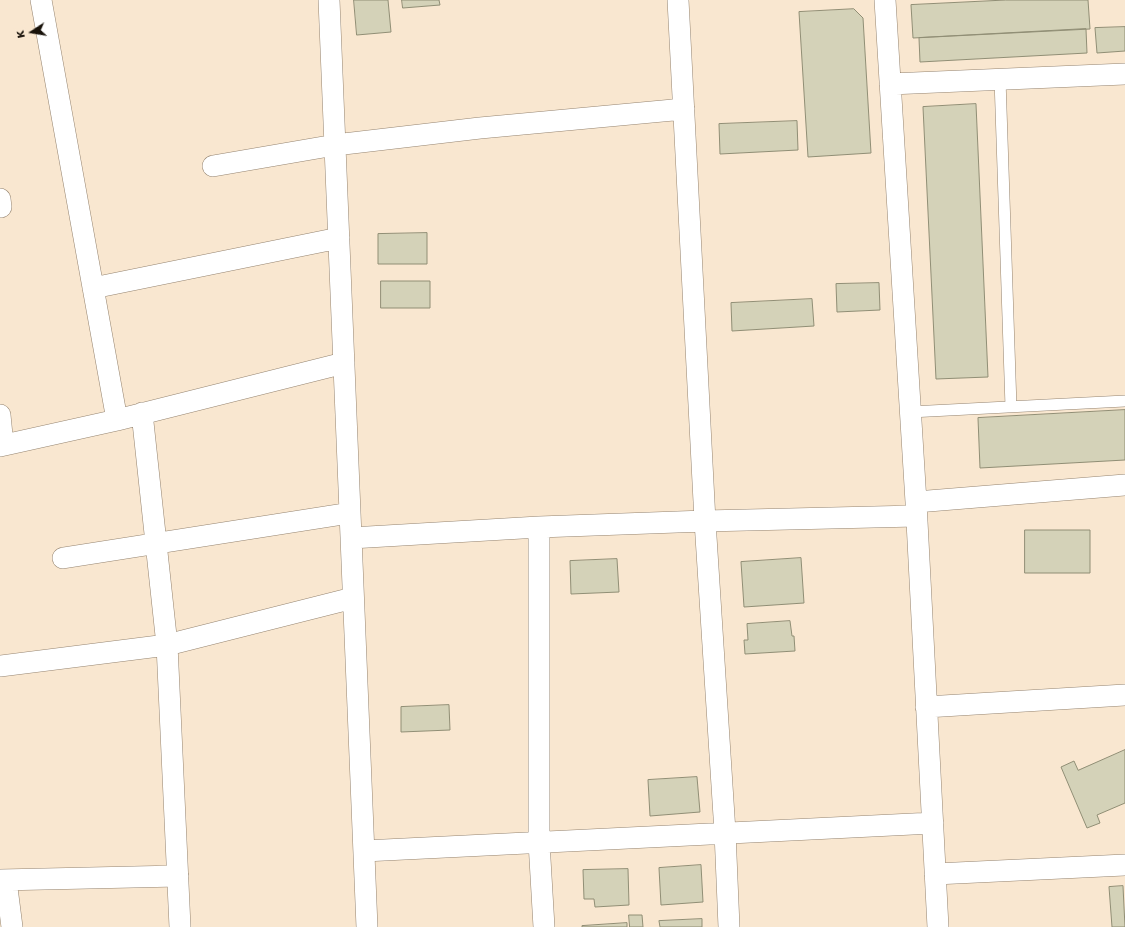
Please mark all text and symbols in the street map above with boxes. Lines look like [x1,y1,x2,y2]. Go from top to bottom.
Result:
north arrow [12,12,52,52]
text: K [12,29,29,40]

